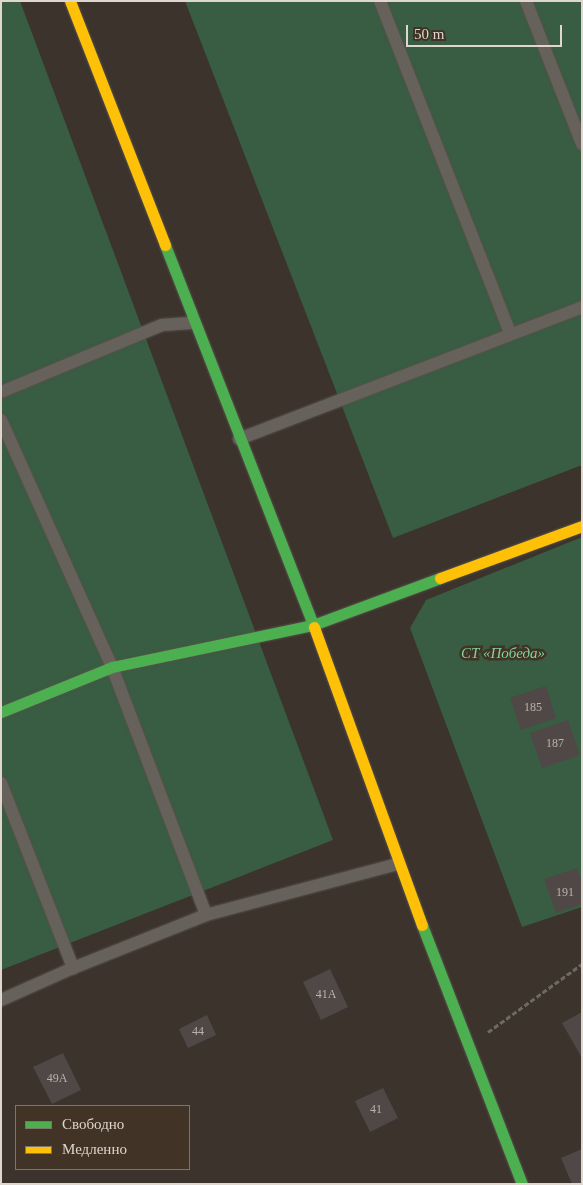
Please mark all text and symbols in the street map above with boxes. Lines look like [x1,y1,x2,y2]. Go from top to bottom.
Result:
scale bar [408,15,564,47]
text: 50 m [414,26,444,42]
park label: СТ «Победа» [461,645,545,663]
house number: 185 [524,701,542,715]
house number: 187 [546,737,564,751]
house number: 191 [556,886,574,900]
house number: 41А [316,988,336,1002]
house number: 44 [192,1025,204,1039]
house number: 49А [47,1072,67,1086]
house number: 41 [370,1103,382,1117]
legend [15,1105,190,1170]
text: Свободно [62,1116,124,1132]
text: Медленно [62,1141,127,1157]

